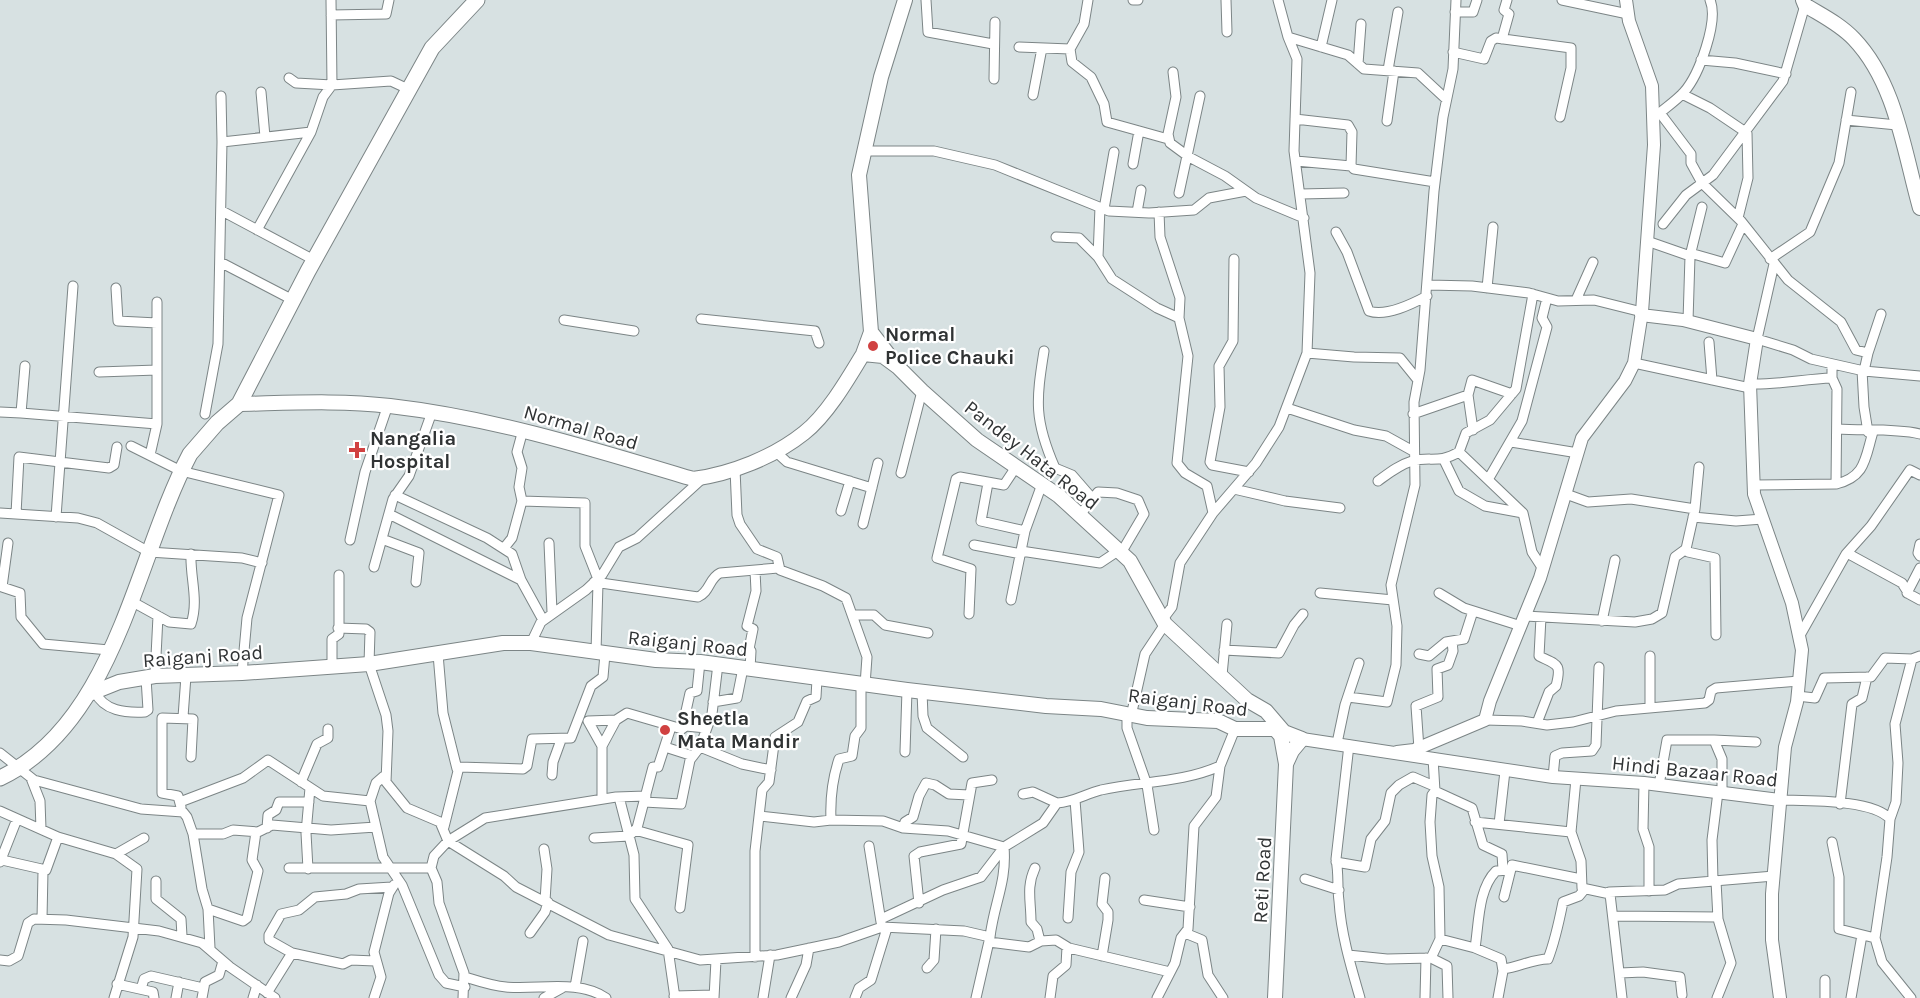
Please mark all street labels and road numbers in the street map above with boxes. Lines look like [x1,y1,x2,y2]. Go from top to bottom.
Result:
street label: Pandey Hata Road [960,396,1103,515]
street label: Normal Road [521,400,641,455]
street label: Raiganj Road [627,626,749,661]
street label: Raiganj Road [142,641,264,672]
street label: Raiganj Road [1127,684,1249,721]
street label: Hindi Bazaar Road [1611,751,1779,792]
street label: Reti Road [1249,836,1276,924]

